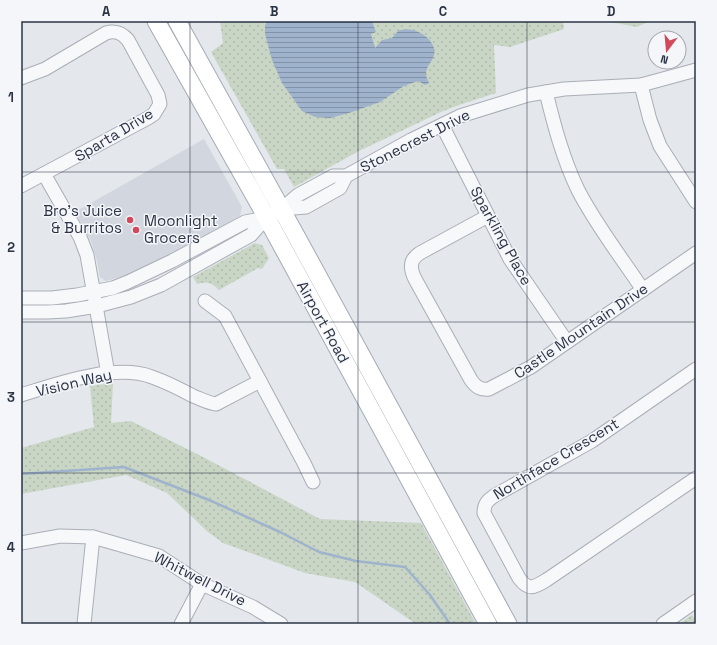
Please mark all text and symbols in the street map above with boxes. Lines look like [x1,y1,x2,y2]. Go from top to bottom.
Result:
text: A [102,3,111,20]
text: B [270,3,279,20]
text: C [439,3,447,20]
text: D [607,3,616,20]
north arrow [647,30,687,70]
text: N [659,52,670,67]
text: 1 [8,89,14,106]
street label: Sparta Drive [71,104,157,165]
street label: Stonecrest Drive [357,105,473,176]
street label: Sparkling Place [466,183,537,289]
place label: Bro’s Juice & Burritos [43,201,122,237]
place label: Moonlight Grocers [144,211,218,247]
marker: Bro’s Juice & Burritos [125,215,135,225]
marker: Moonlight Grocers [131,225,141,235]
text: 2 [7,239,15,256]
street label: Airport Road [293,277,354,366]
street label: Castle Mountain Drive [510,279,652,383]
street label: Vision Way [34,365,114,400]
text: 3 [7,389,15,406]
street label: Northface Crescent [490,414,622,504]
text: 4 [7,539,15,556]
street label: Whitwell Drive [151,547,250,610]

